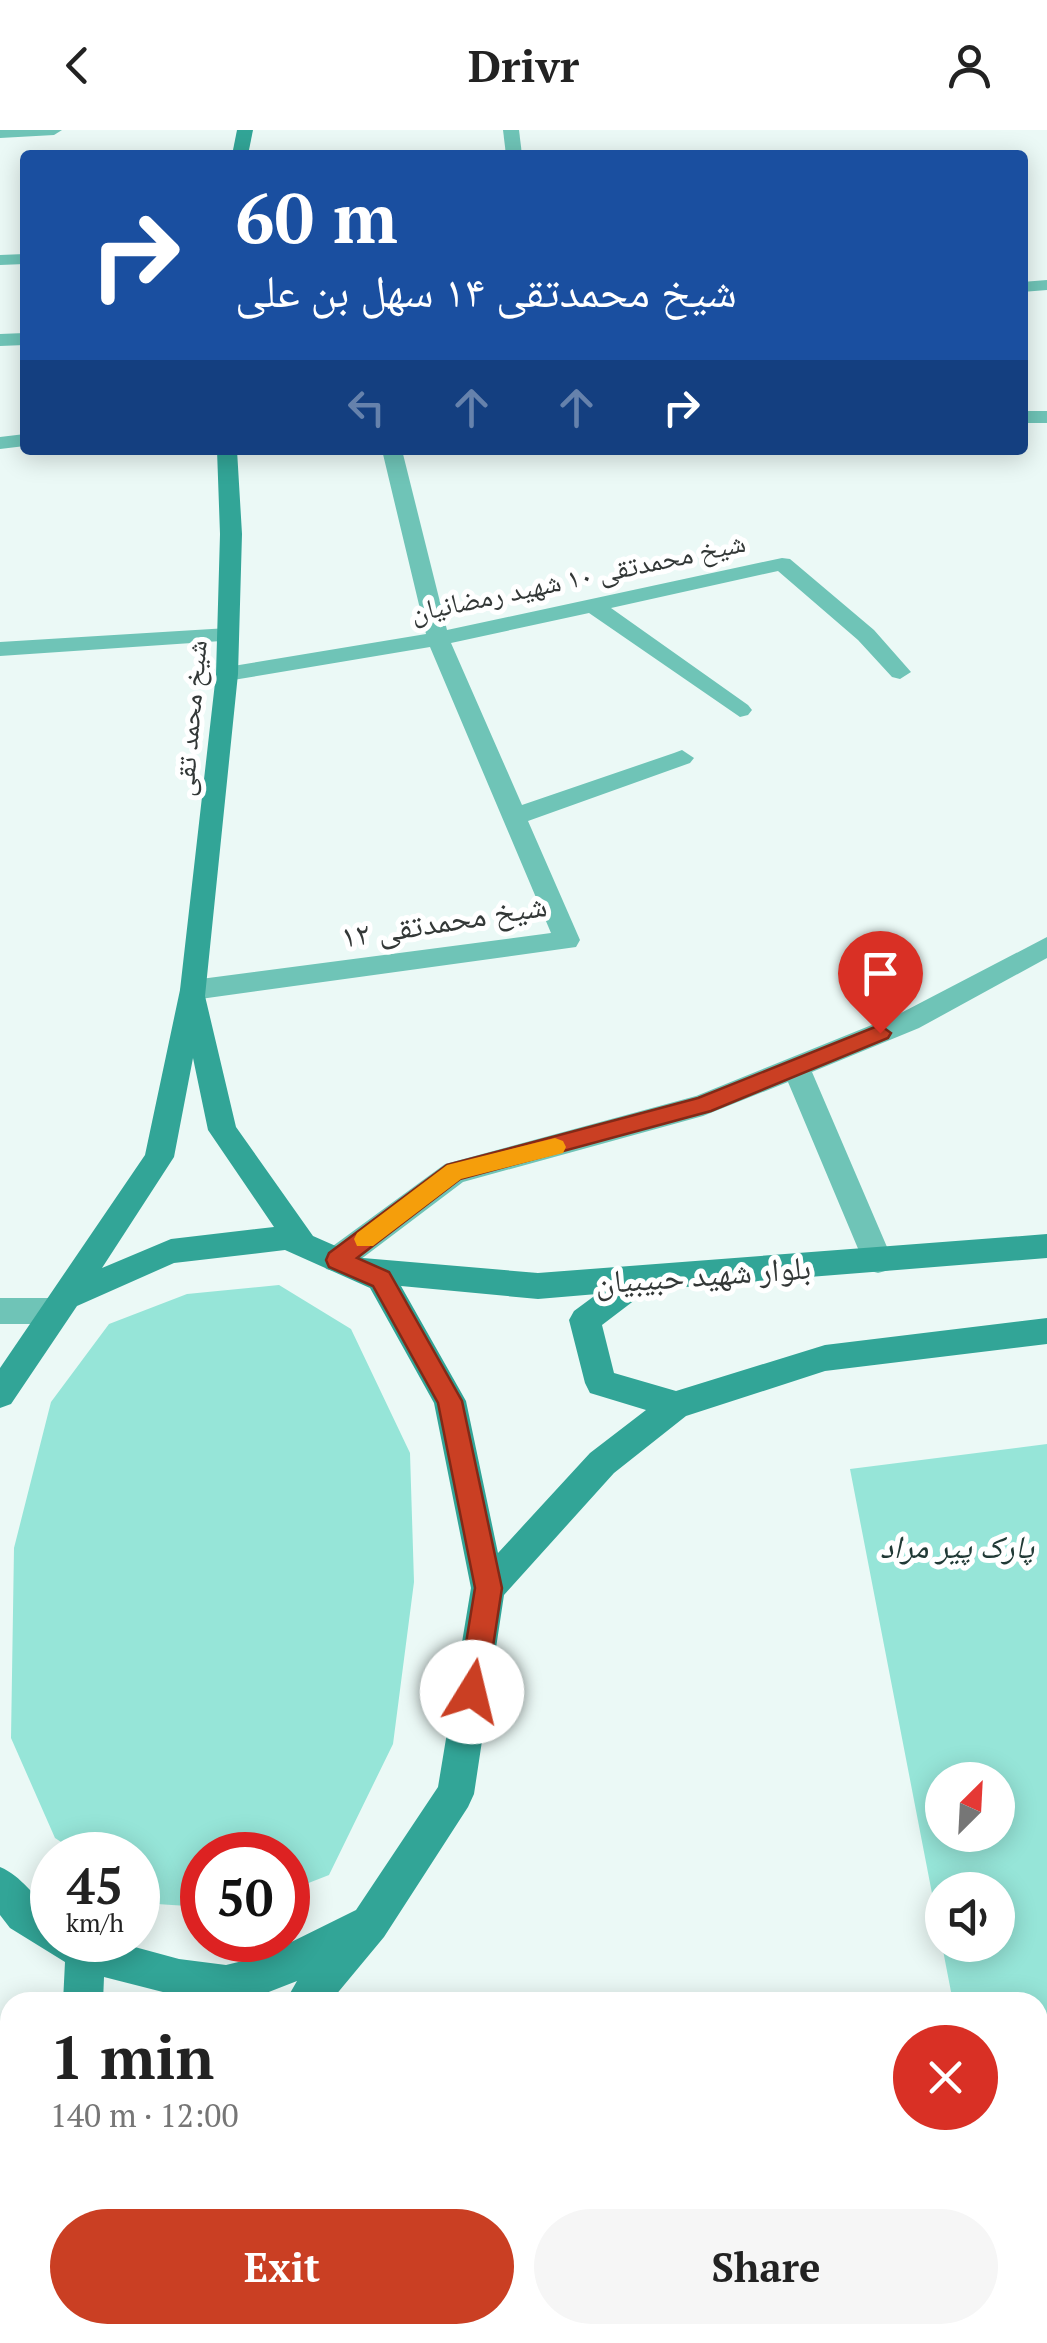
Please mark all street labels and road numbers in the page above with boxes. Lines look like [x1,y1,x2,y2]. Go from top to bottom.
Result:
street label: شیخ محمدتقی ۱۰ شهید رمضانیان [407,523,749,630]
street label: شیخ محمد تقی [164,638,215,798]
street label: شیخ محمدتقی ۱۲ [338,883,550,957]
street label: بلوار شهید حبیبیان [594,1246,812,1302]

